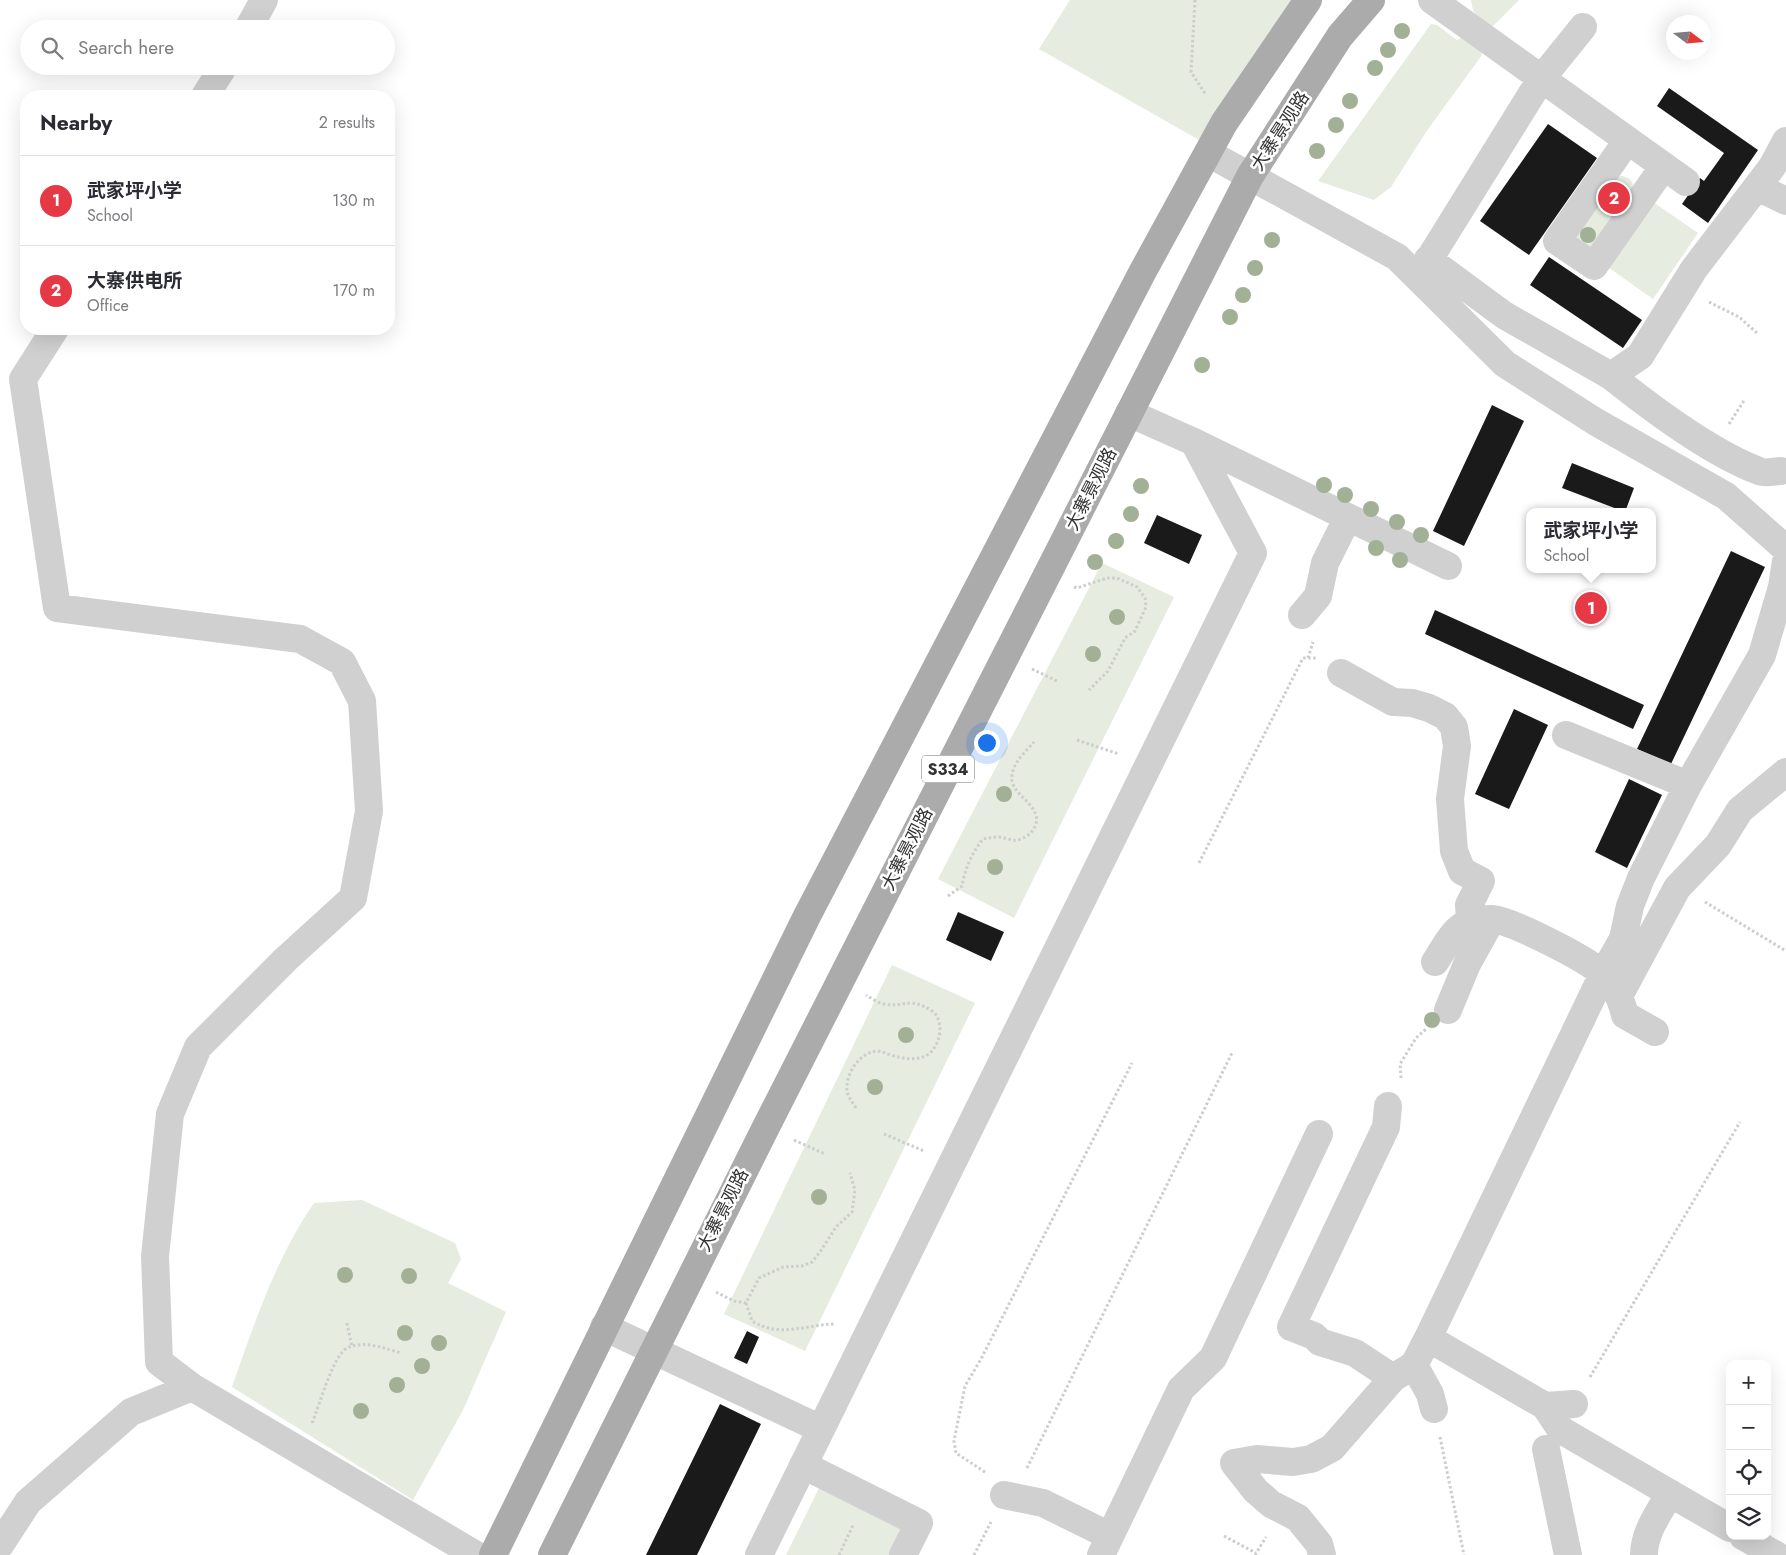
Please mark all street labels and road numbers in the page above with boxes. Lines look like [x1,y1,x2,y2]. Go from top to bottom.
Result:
street label: 大寨景观路 [1245,86,1315,176]
street label: 大寨景观路 [1059,443,1123,535]
road number: S334 [922,756,974,782]
street label: 大寨景观路 [875,803,939,895]
street label: 大寨景观路 [691,1164,755,1256]

